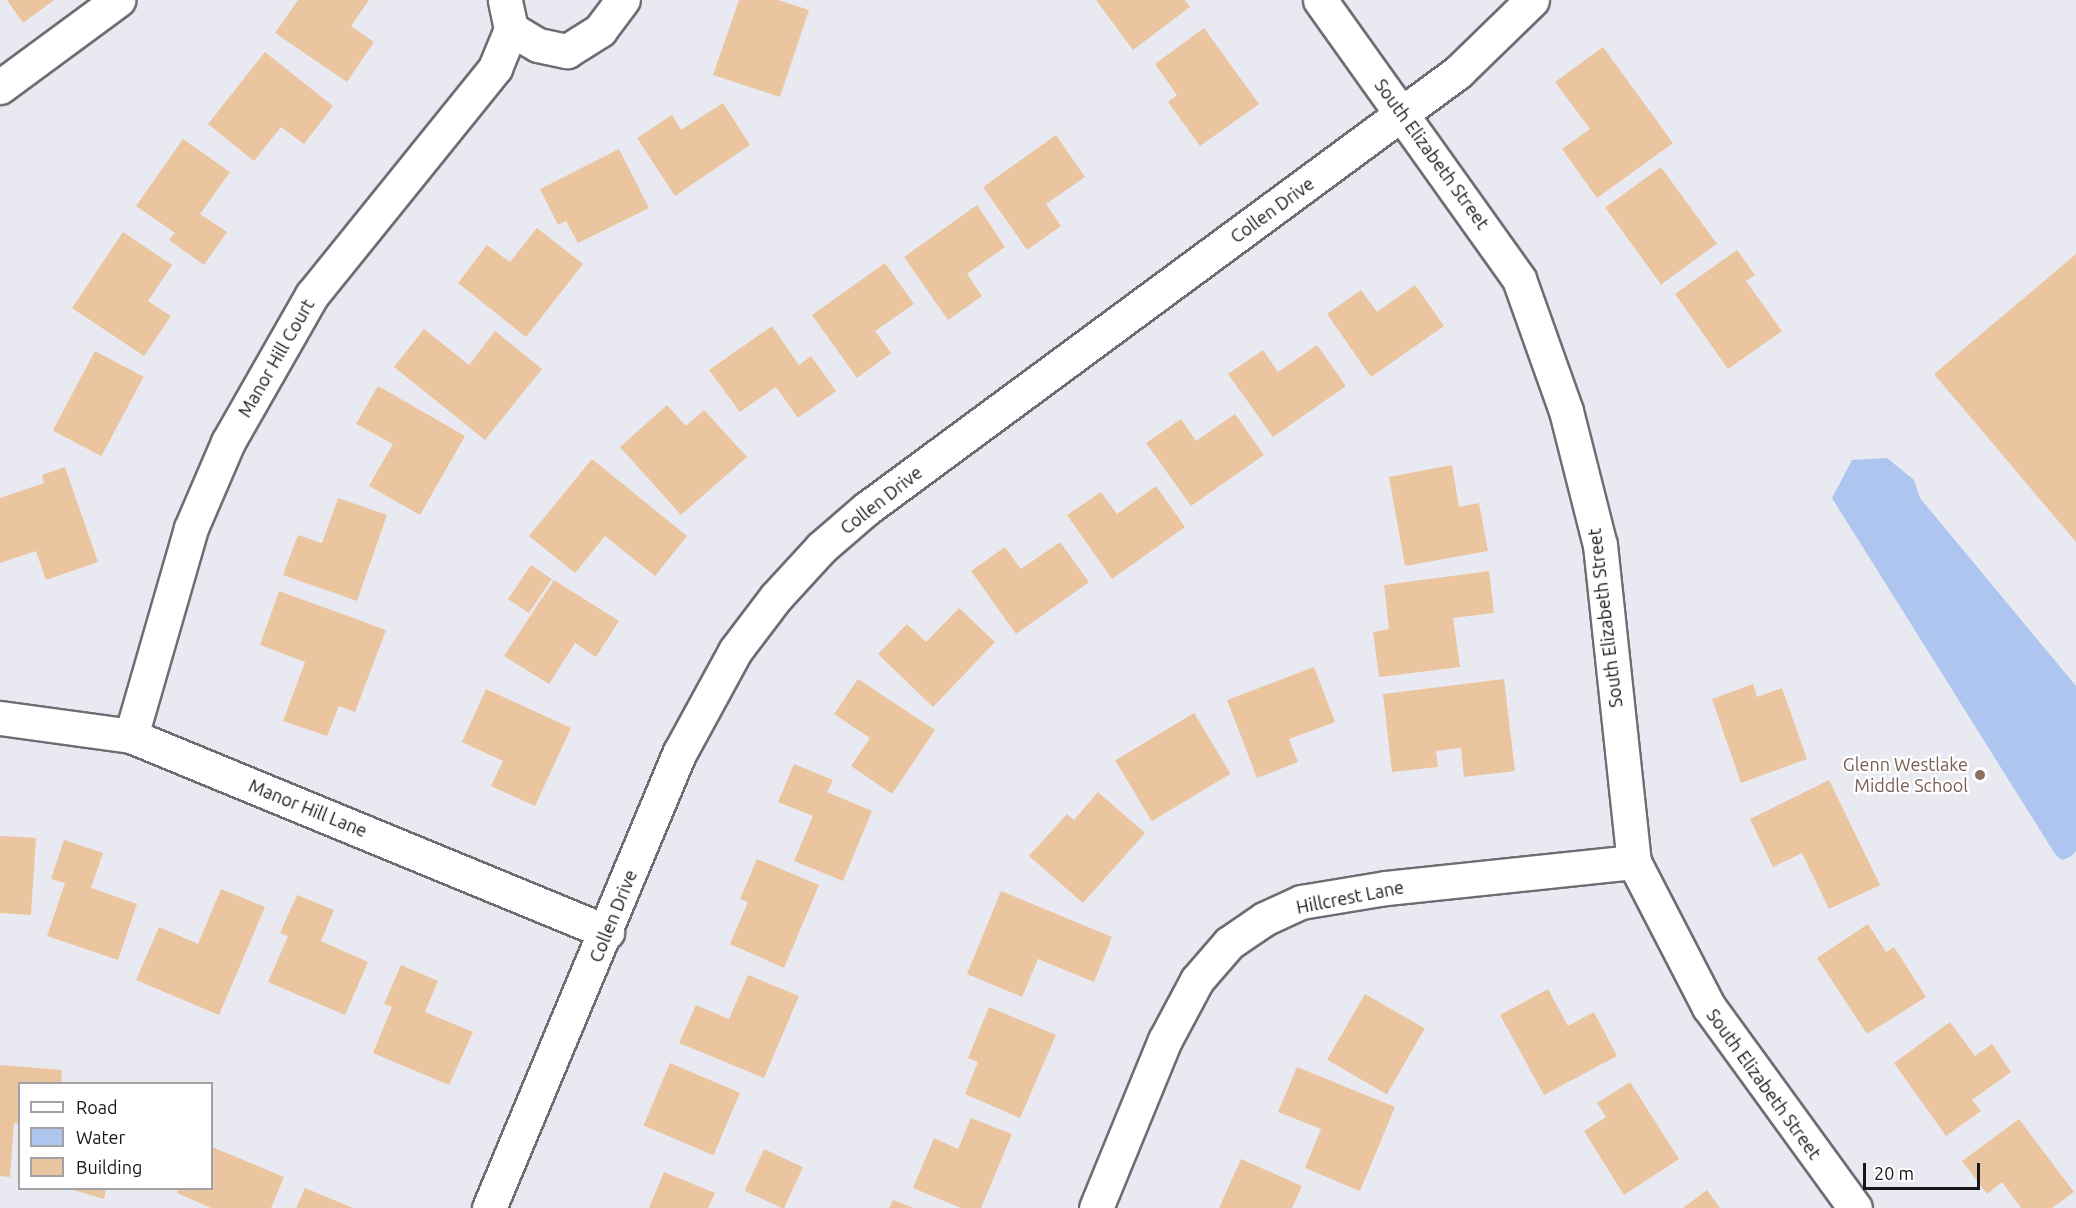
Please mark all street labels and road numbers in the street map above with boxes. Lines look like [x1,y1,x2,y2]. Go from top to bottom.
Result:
street label: South Elizabeth Street [1370,75,1494,233]
street label: Collen Drive [1226,173,1318,247]
street label: Manor Hill Court [233,295,319,421]
street label: Collen Drive [836,461,926,539]
street label: South Elizabeth Street [1583,527,1627,709]
street label: Manor Hill Lane [246,774,370,842]
street label: Collen Drive [585,867,641,965]
street label: Hillcrest Lane [1294,876,1406,918]
street label: South Elizabeth Street [1702,1005,1826,1163]

